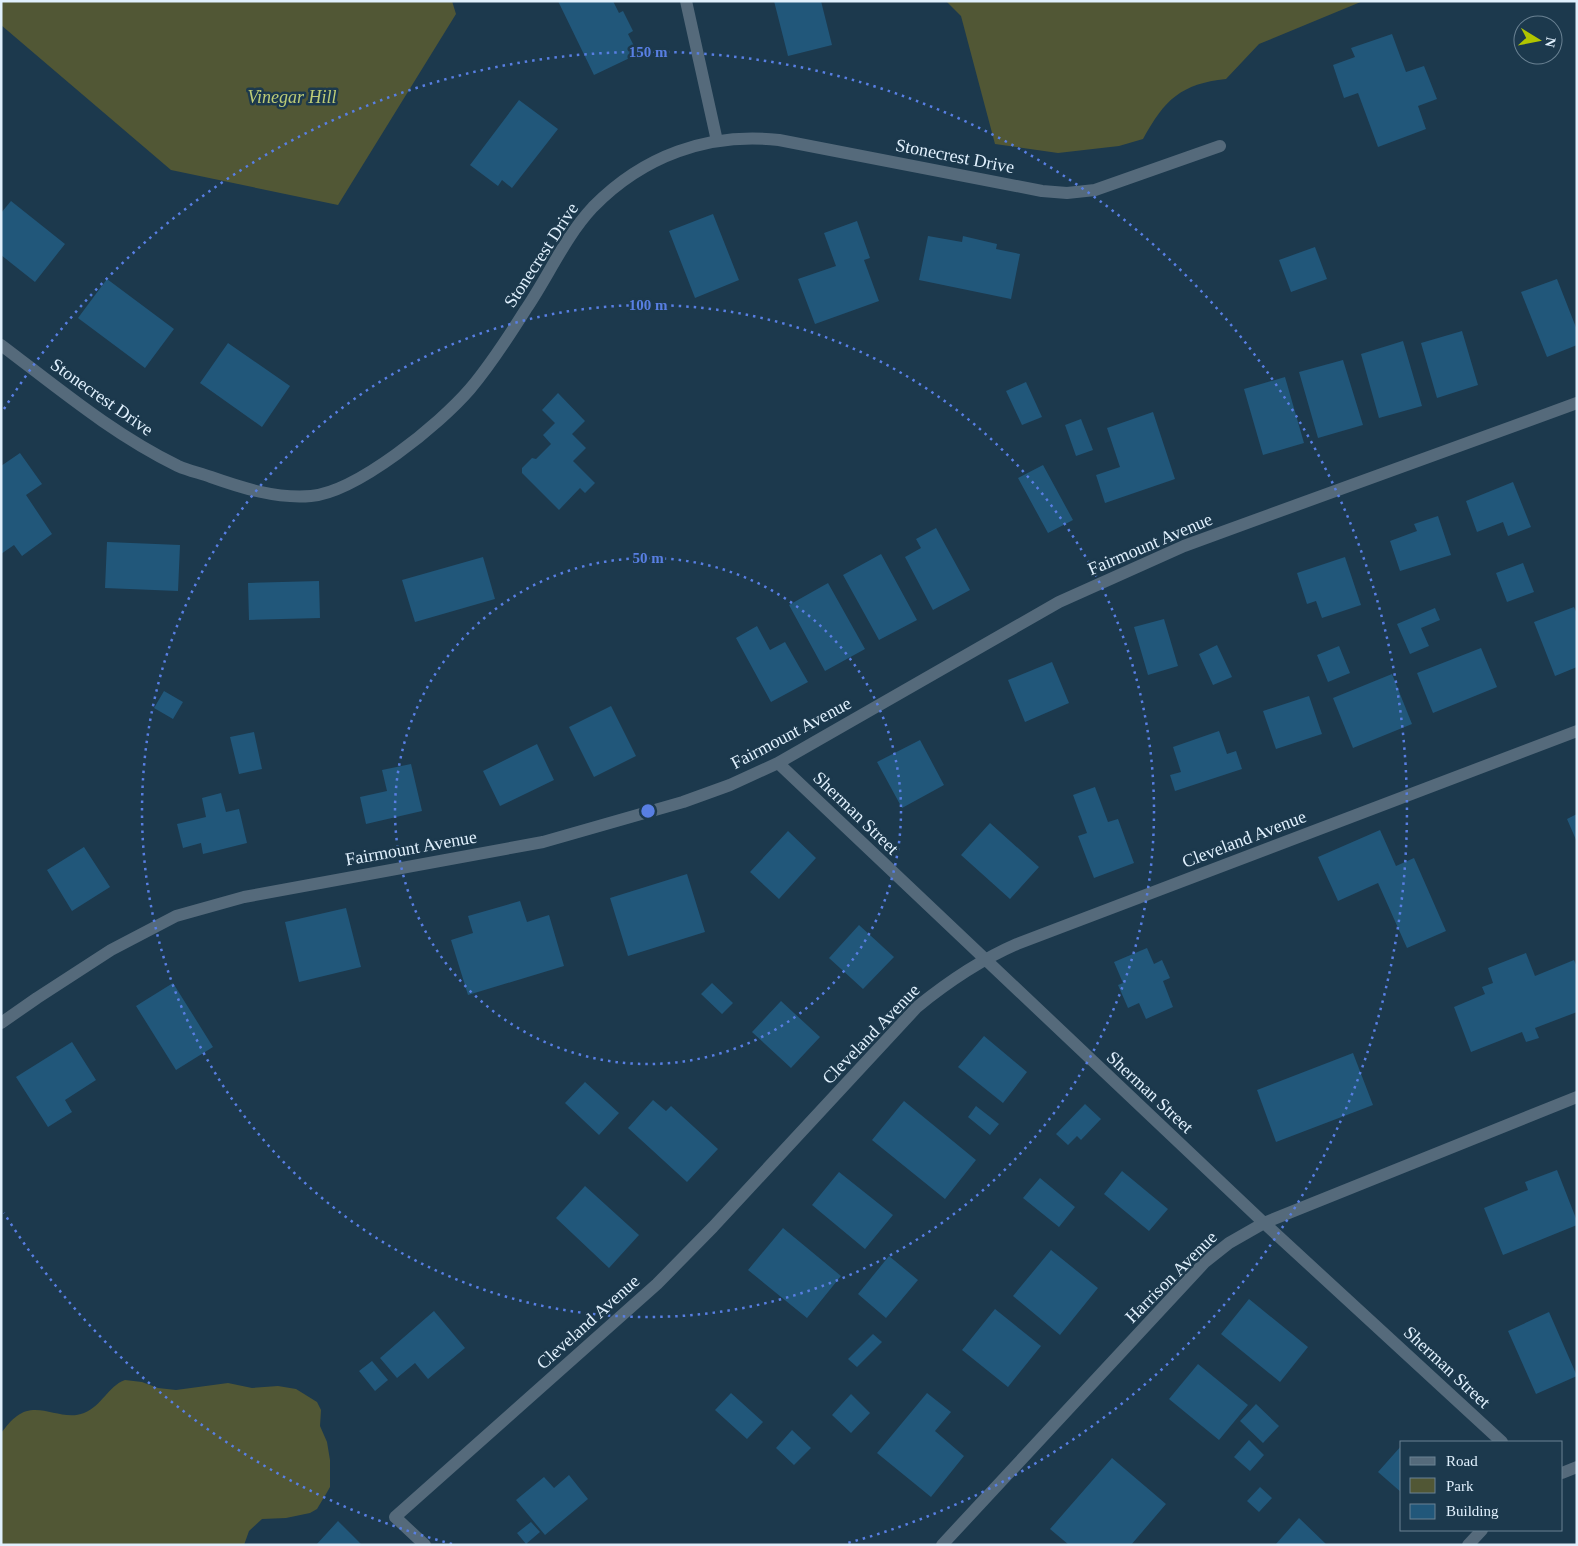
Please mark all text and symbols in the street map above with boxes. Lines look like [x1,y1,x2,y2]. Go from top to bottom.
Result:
north arrow [1513,15,1563,65]
text: N [1542,36,1559,48]
text: 150 m [629,44,668,60]
park label: Vinegar Hill [247,87,337,107]
street label: Stonecrest Drive [894,135,1016,177]
street label: Stonecrest Drive [500,199,582,311]
text: 100 m [629,297,668,313]
street label: Stonecrest Drive [47,354,157,440]
street label: Fairmount Avenue [1085,509,1215,579]
text: 50 m [632,550,664,566]
street label: Fairmount Avenue [728,693,854,773]
street label: Sherman Street [809,767,903,859]
centre of rings [639,802,657,820]
street label: Cleveland Avenue [1179,806,1309,872]
street label: Fairmount Avenue [344,827,478,869]
street label: Cleveland Avenue [818,980,924,1088]
street label: Sherman Street [1103,1047,1197,1137]
street label: Harrison Avenue [1121,1227,1221,1327]
street label: Cleveland Avenue [533,1271,643,1373]
street label: Sherman Street [1400,1322,1494,1412]
legend [1400,1441,1563,1531]
text: Road [1446,1453,1478,1469]
text: Park [1446,1478,1474,1494]
text: Building [1446,1503,1499,1519]

